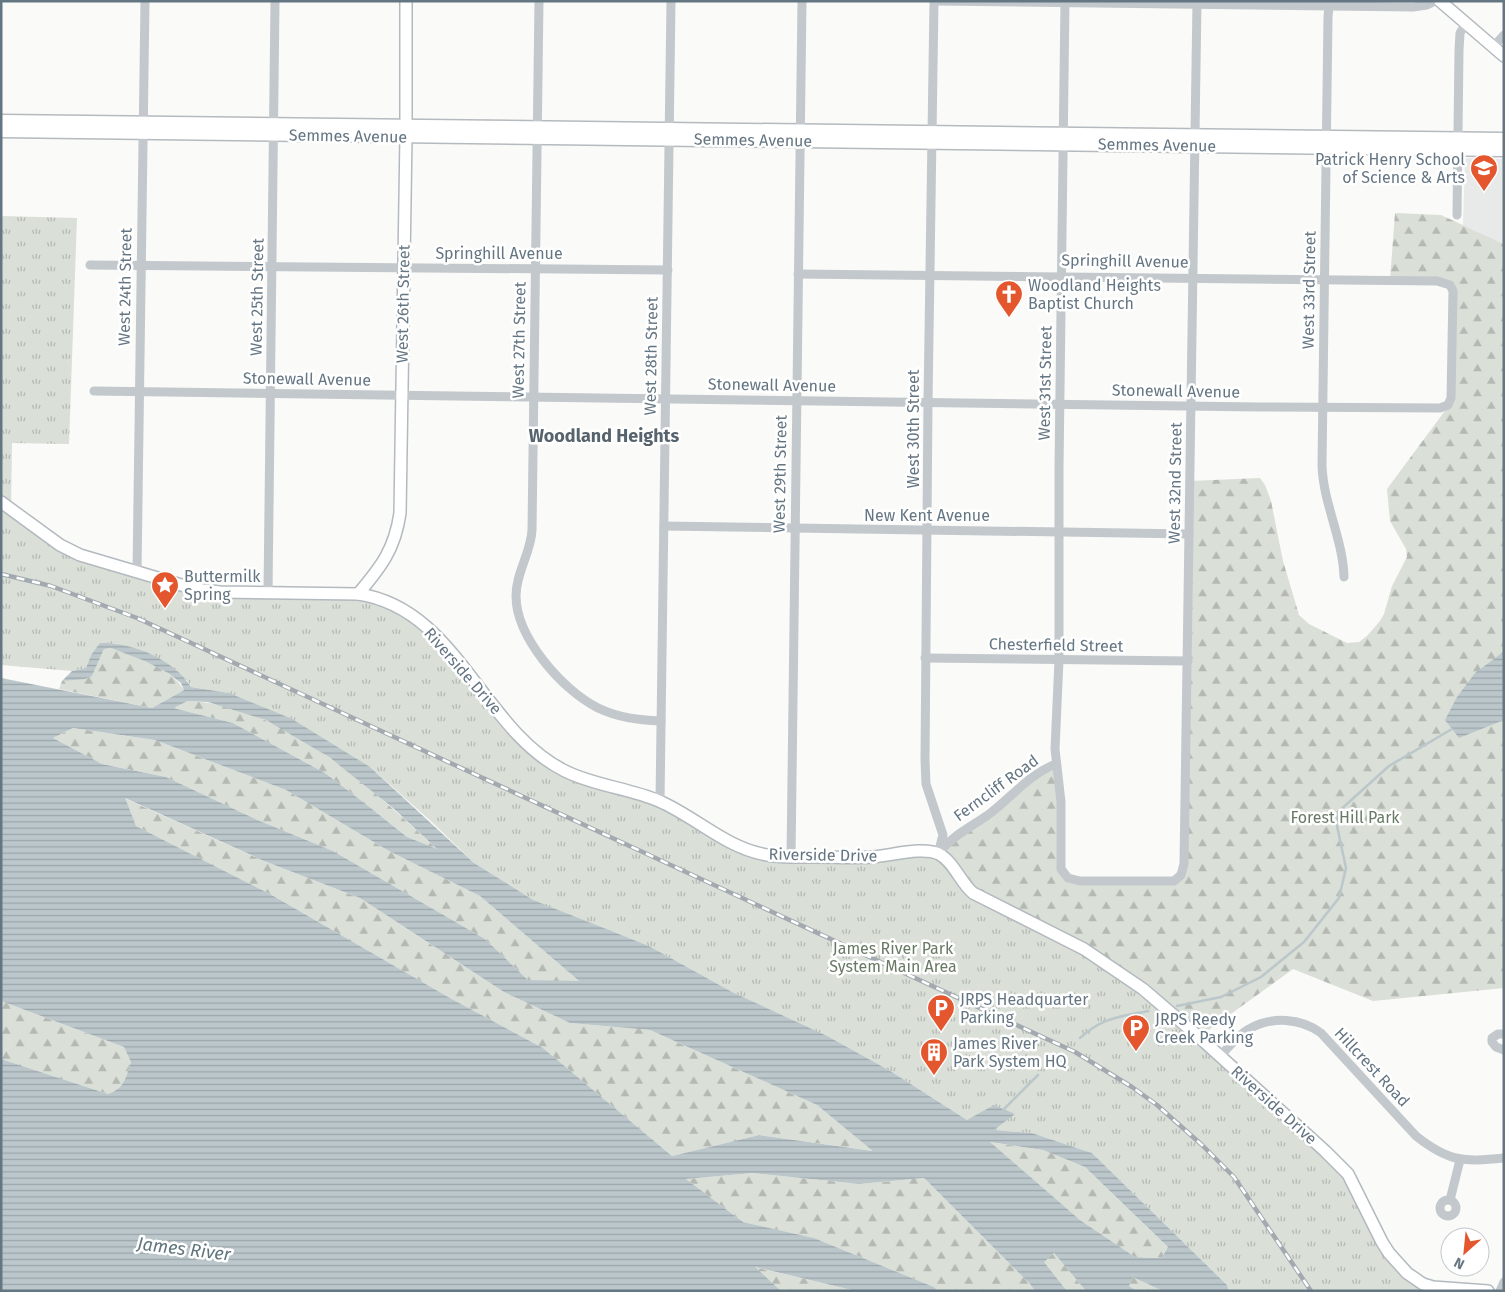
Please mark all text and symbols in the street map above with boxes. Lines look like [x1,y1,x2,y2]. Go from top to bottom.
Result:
street label: Semmes Avenue [289,125,407,147]
street label: Semmes Avenue [694,129,812,151]
street label: Semmes Avenue [1098,134,1216,156]
place label: Patrick Henry School of Science & Arts [1315,150,1465,187]
school or university icon: Patrick Henry School of Science & Arts [1469,153,1499,192]
street label: West 24th Street [114,228,136,346]
street label: West 33rd Street [1298,231,1320,349]
street label: West 25th Street [246,238,268,356]
street label: West 26th Street [392,244,414,363]
street label: Springhill Avenue [435,244,563,263]
street label: Springhill Avenue [1061,250,1189,272]
place label: Woodland Heights Baptist Church [1028,276,1161,313]
church icon: Woodland Heights Baptist Church [994,279,1024,318]
street label: West 27th Street [508,281,530,399]
street label: West 28th Street [640,296,662,416]
street label: West 31st Street [1035,325,1056,441]
street label: Stonewall Avenue [243,368,371,390]
street label: West 30th Street [904,369,923,488]
street label: Stonewall Avenue [708,374,836,396]
street label: Stonewall Avenue [1112,380,1240,402]
street label: West 29th Street [769,415,791,533]
street label: West 32nd Street [1164,422,1186,544]
district label: Woodland Heights [529,425,680,447]
street label: New Kent Avenue [864,506,990,525]
place label: Buttermilk Spring [184,567,261,604]
place icon: Buttermilk Spring [150,570,180,609]
street label: Riverside Drive [420,624,506,718]
street label: Chesterfield Street [989,634,1124,656]
street label: Ferncliff Road [950,751,1042,825]
park label: Forest Hill Park [1290,808,1400,827]
street label: Riverside Drive [768,845,878,865]
park label: James River Park System Main Area [829,939,957,976]
place label: JRPS Headquarter Parking [960,990,1089,1027]
parking icon: JRPS Headquarter Parking [926,993,956,1032]
place label: JRPS Reedy Creek Parking [1155,1010,1254,1047]
parking icon: JRPS Reedy Creek Parking [1121,1013,1151,1052]
street label: Hillcrest Road [1331,1024,1413,1110]
place label: James River Park System HQ [953,1034,1067,1071]
building icon: James River Park System HQ [919,1037,949,1076]
street label: Riverside Drive [1227,1062,1321,1148]
north arrow [1440,1227,1490,1277]
water label: James River [135,1232,233,1266]
text: N [1451,1253,1467,1273]

